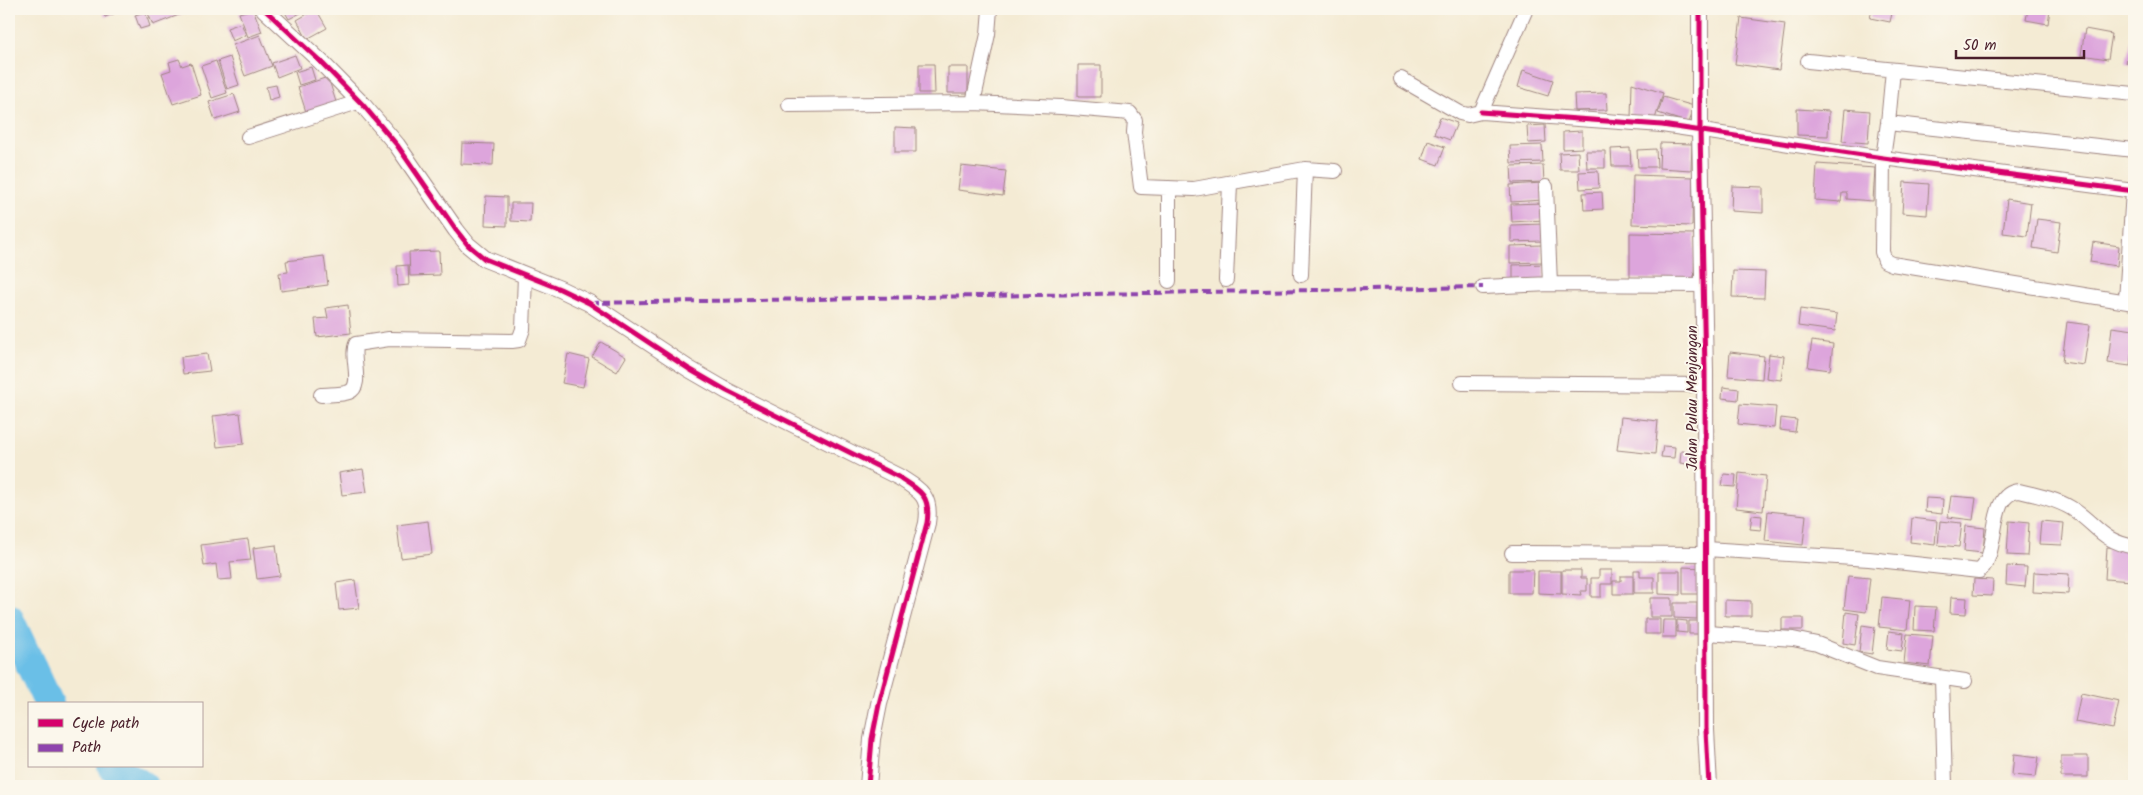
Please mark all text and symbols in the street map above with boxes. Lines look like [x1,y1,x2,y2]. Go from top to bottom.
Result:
scale bar [1956,28,2083,60]
text: 50 m [1963,34,1997,58]
street label: Jalan Pulau Menjangan [1681,325,1705,471]
legend [28,702,202,768]
text: Cycle path [72,712,139,736]
text: Path [72,736,101,760]

